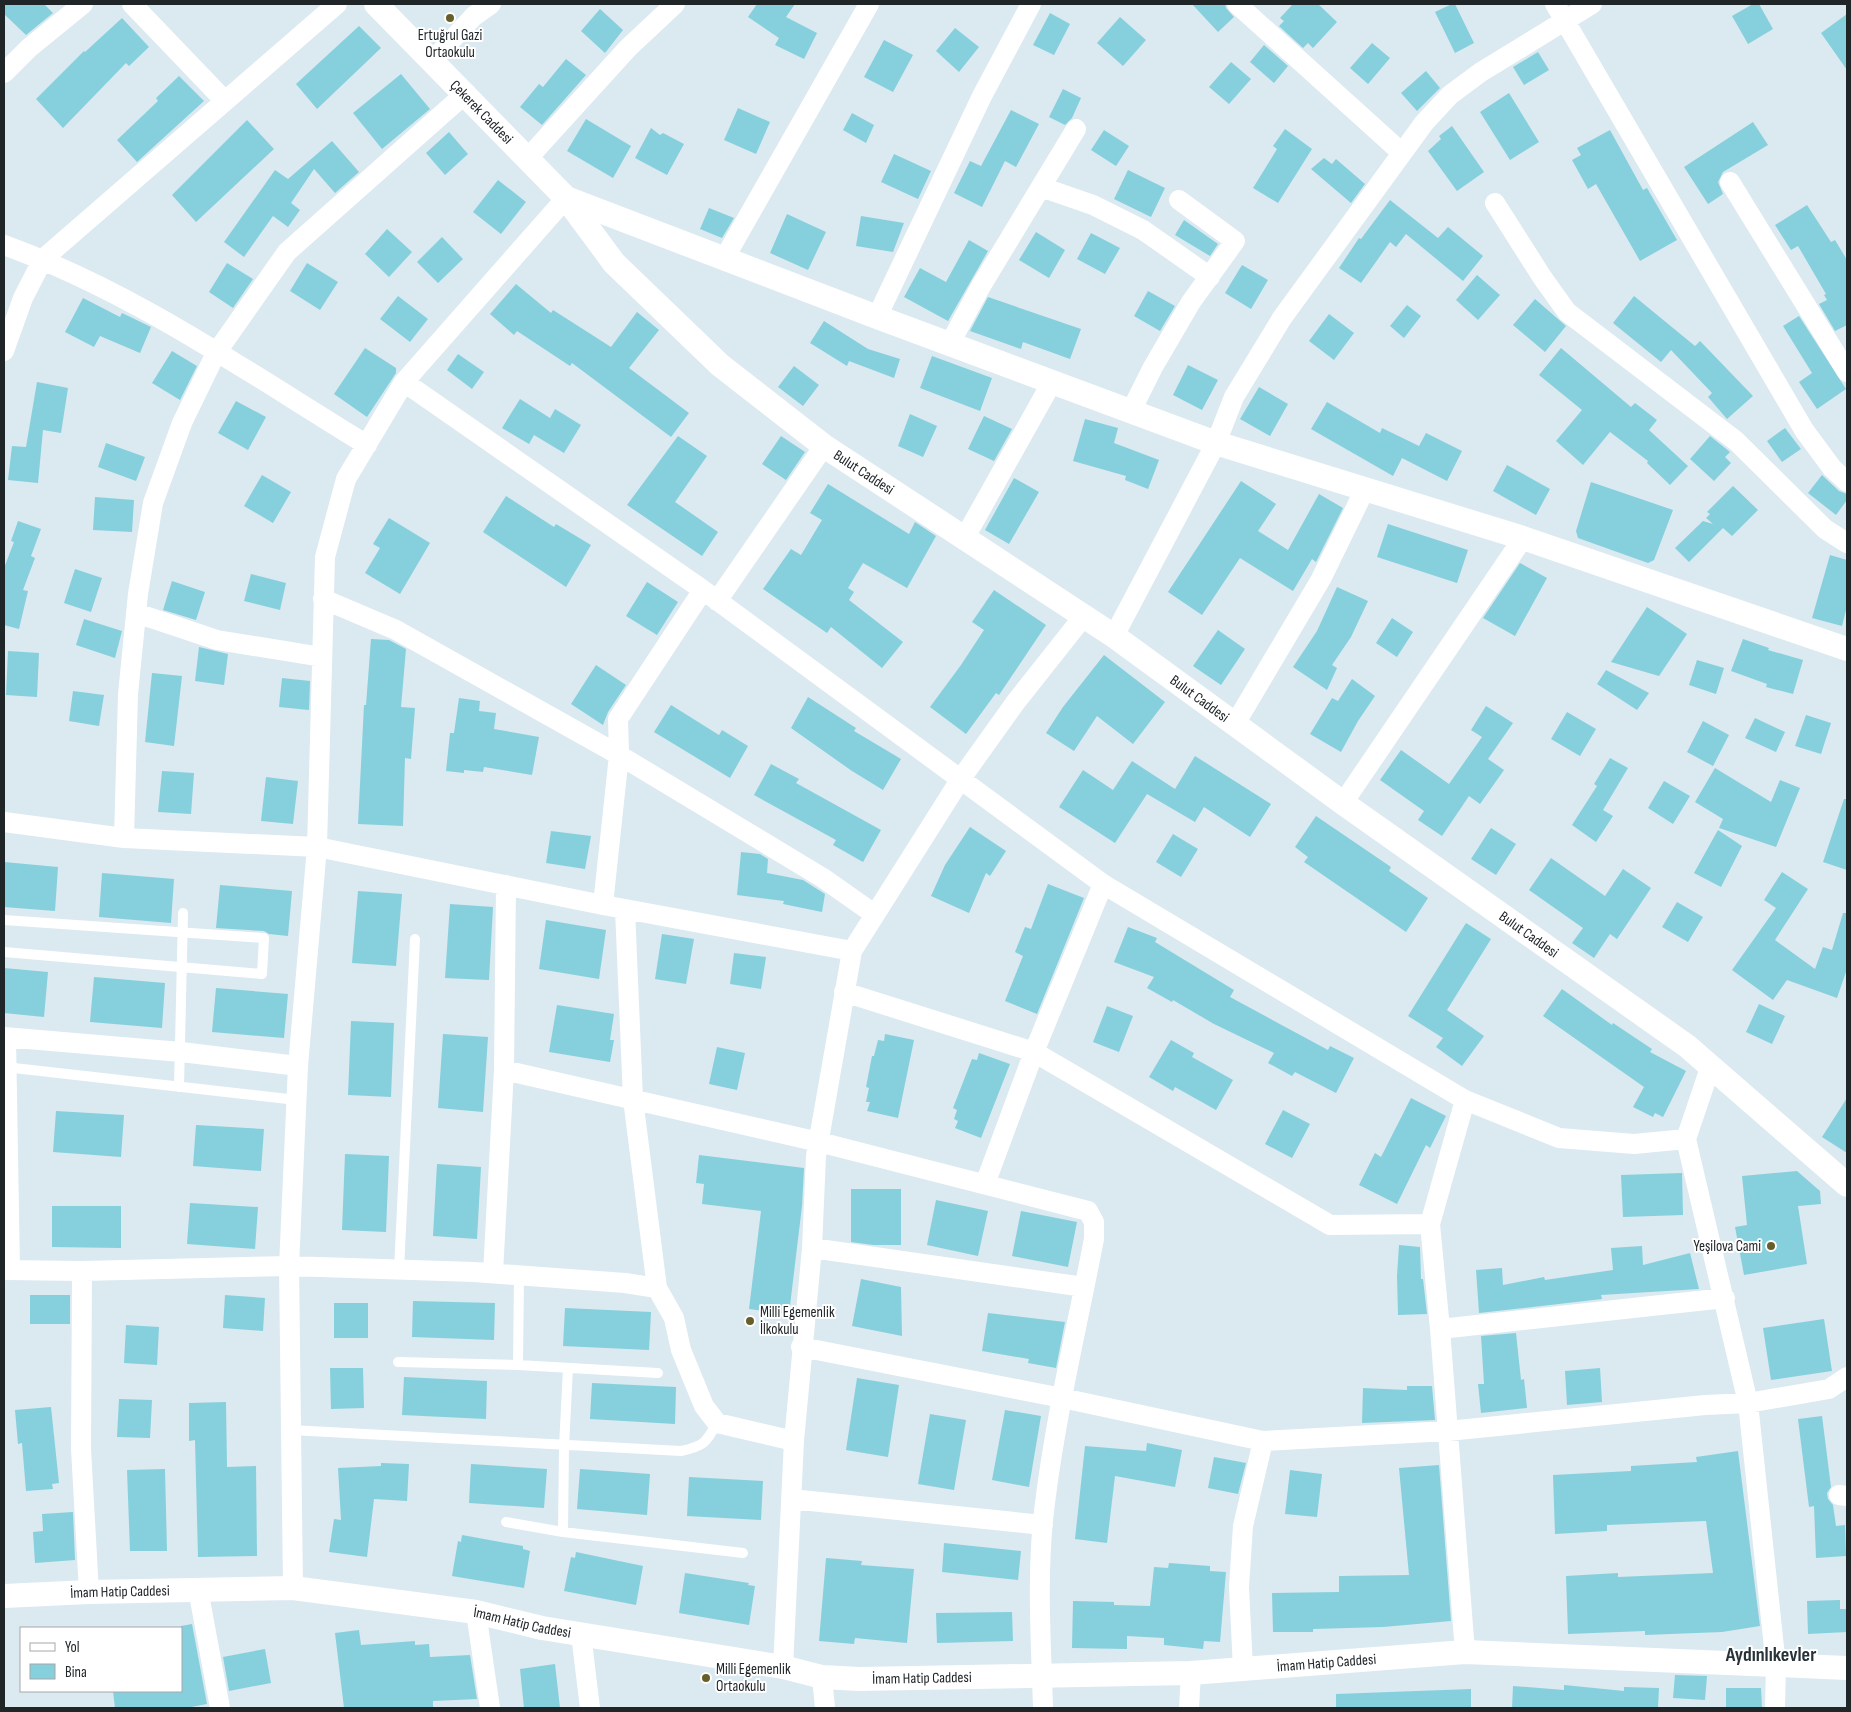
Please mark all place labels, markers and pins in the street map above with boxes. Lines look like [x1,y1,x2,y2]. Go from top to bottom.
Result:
marker: Ertuğrul Gazi Ortaokulu [444,12,456,24]
place label: Ertuğrul Gazi Ortaokulu [418,26,483,62]
place label: Yeşilova Cami [1693,1237,1761,1256]
marker: Yeşilova Cami [1765,1240,1777,1252]
place label: Milli Egemenlik İlkokulu [760,1303,835,1339]
marker: Milli Egemenlik İlkokulu [744,1315,756,1327]
place label: Milli Egemenlik Ortaokulu [716,1660,791,1696]
marker: Milli Egemenlik Ortaokulu [700,1672,712,1684]

